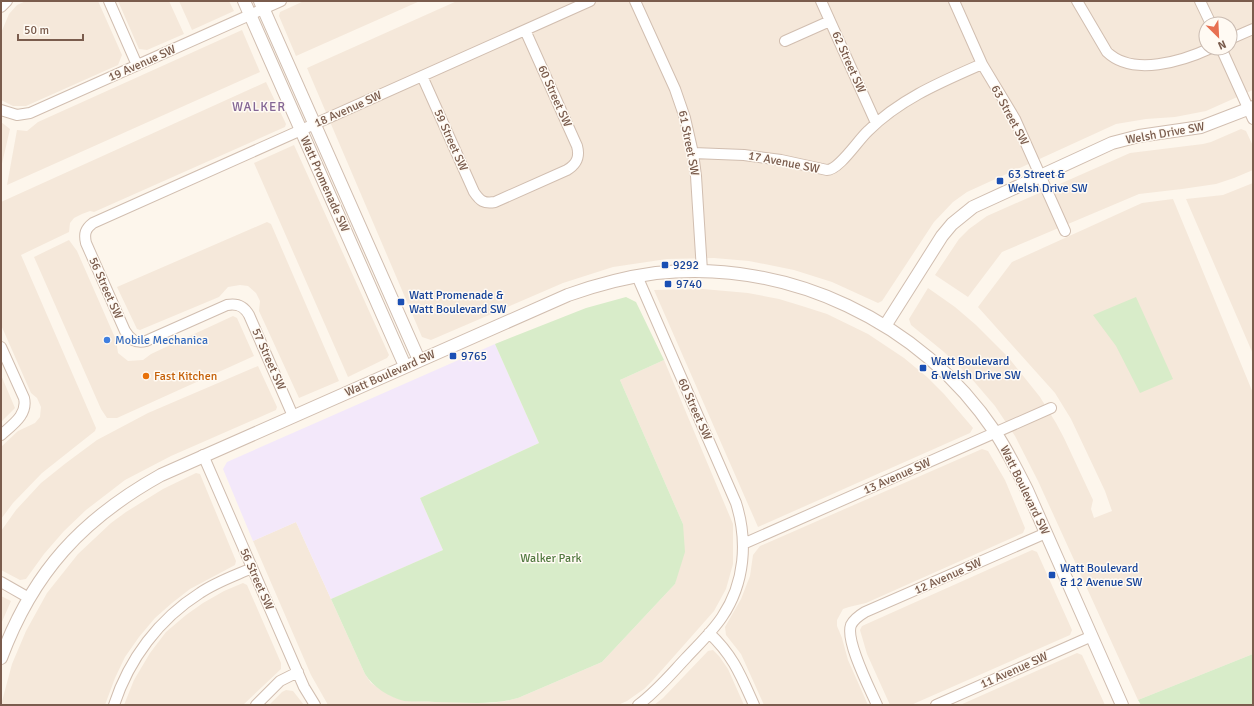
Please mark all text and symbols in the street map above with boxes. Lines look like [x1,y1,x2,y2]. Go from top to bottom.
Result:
scale bar [18,16,83,42]
north arrow [1198,16,1238,56]
text: 50 m [24,23,49,38]
street label: 62 Street SW [828,29,869,95]
text: N [1216,37,1228,52]
street label: 19 Avenue SW [106,42,178,85]
street label: 60 Street SW [534,63,575,129]
street label: 63 Street SW [987,83,1032,148]
street label: 18 Avenue SW [312,88,384,131]
district label: WALKER [232,99,286,115]
street label: 59 Street SW [430,107,471,173]
street label: 61 Street SW [675,109,702,177]
street label: Welsh Drive SW [1125,119,1206,148]
street label: Watt Promenade SW [297,134,352,235]
street label: 17 Avenue SW [747,148,821,177]
place label: 63 Street & Welsh Drive SW [1008,167,1088,196]
marker: 63 Street & Welsh Drive SW [995,176,1005,186]
street label: 56 Street SW [85,255,126,321]
place label: 9292 [673,258,699,273]
marker: 9292 [660,260,670,270]
place label: 9740 [676,277,702,292]
marker: 9740 [663,279,673,289]
place label: Watt Promenade & Watt Boulevard SW [409,288,507,317]
marker: Watt Promenade & Watt Boulevard SW [396,297,406,307]
street label: 57 Street SW [248,326,289,392]
place label: Mobile Mechanica [115,333,208,348]
marker: Mobile Mechanica [102,335,112,345]
street label: Watt Boulevard SW [343,347,438,400]
place label: 9765 [461,349,487,364]
marker: 9765 [448,351,458,361]
place label: Watt Boulevard & Welsh Drive SW [931,354,1021,383]
marker: Watt Boulevard & Welsh Drive SW [918,363,928,373]
place label: Fast Kitchen [154,369,217,384]
marker: Fast Kitchen [141,371,151,381]
street label: 60 Street SW [674,376,715,442]
street label: Watt Boulevard SW [996,443,1053,537]
street label: 13 Avenue SW [861,455,933,498]
street label: 56 Street SW [236,546,277,612]
park label: Walker Park [520,551,582,566]
street label: 12 Avenue SW [912,555,984,598]
place label: Watt Boulevard & 12 Avenue SW [1060,561,1143,590]
marker: Watt Boulevard & 12 Avenue SW [1047,570,1057,580]
street label: 11 Avenue SW [978,649,1050,692]

